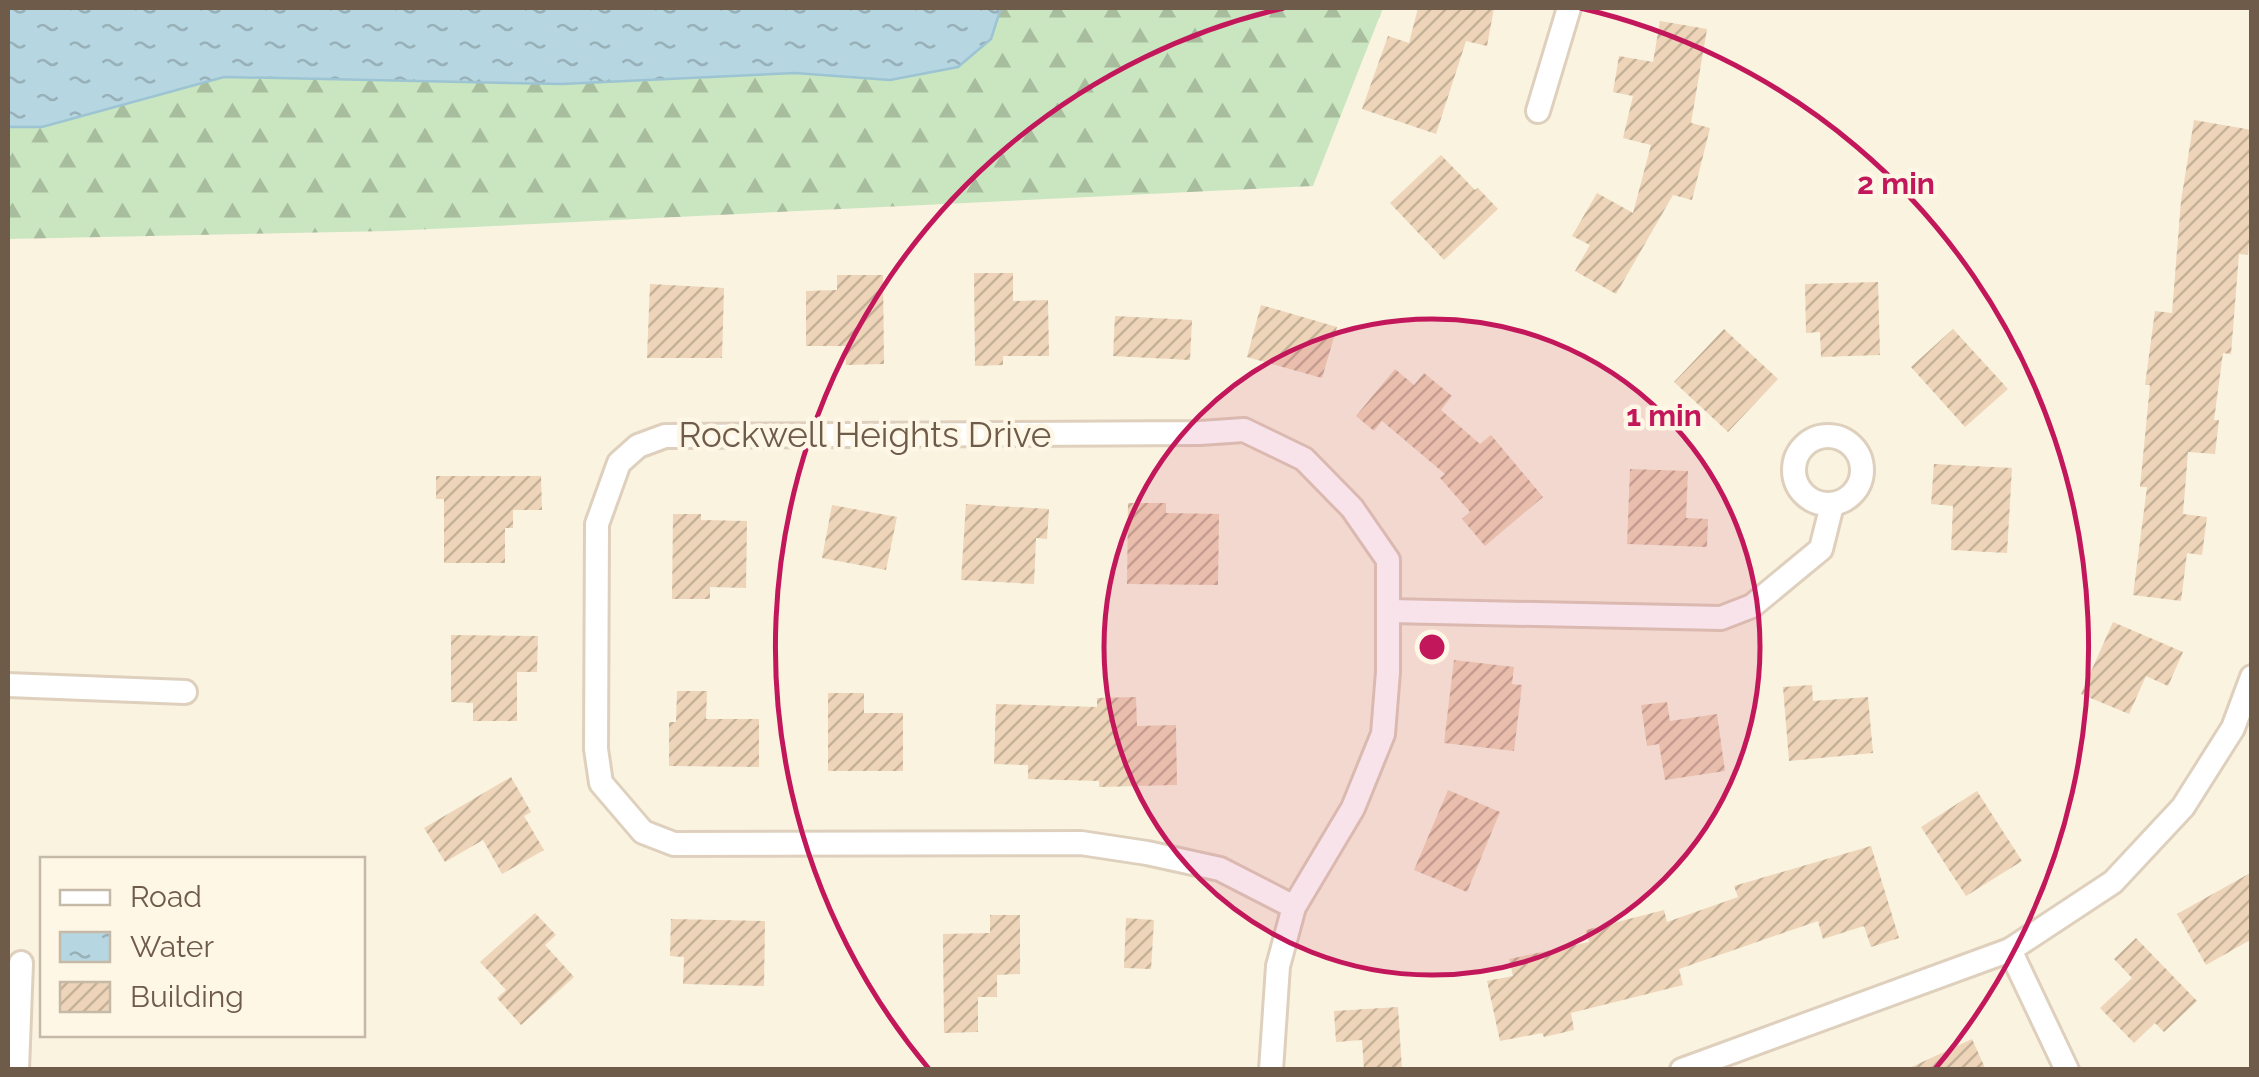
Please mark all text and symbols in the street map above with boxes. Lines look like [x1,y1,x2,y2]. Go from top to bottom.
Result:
text: 2 min [1857,166,1935,201]
text: 1 min [1626,398,1702,433]
street label: Rockwell Heights Drive [679,414,1051,455]
centre of rings [1414,629,1450,665]
legend [40,857,365,1037]
text: Road [130,879,202,914]
text: Water [130,929,214,964]
text: Building [130,979,244,1014]

